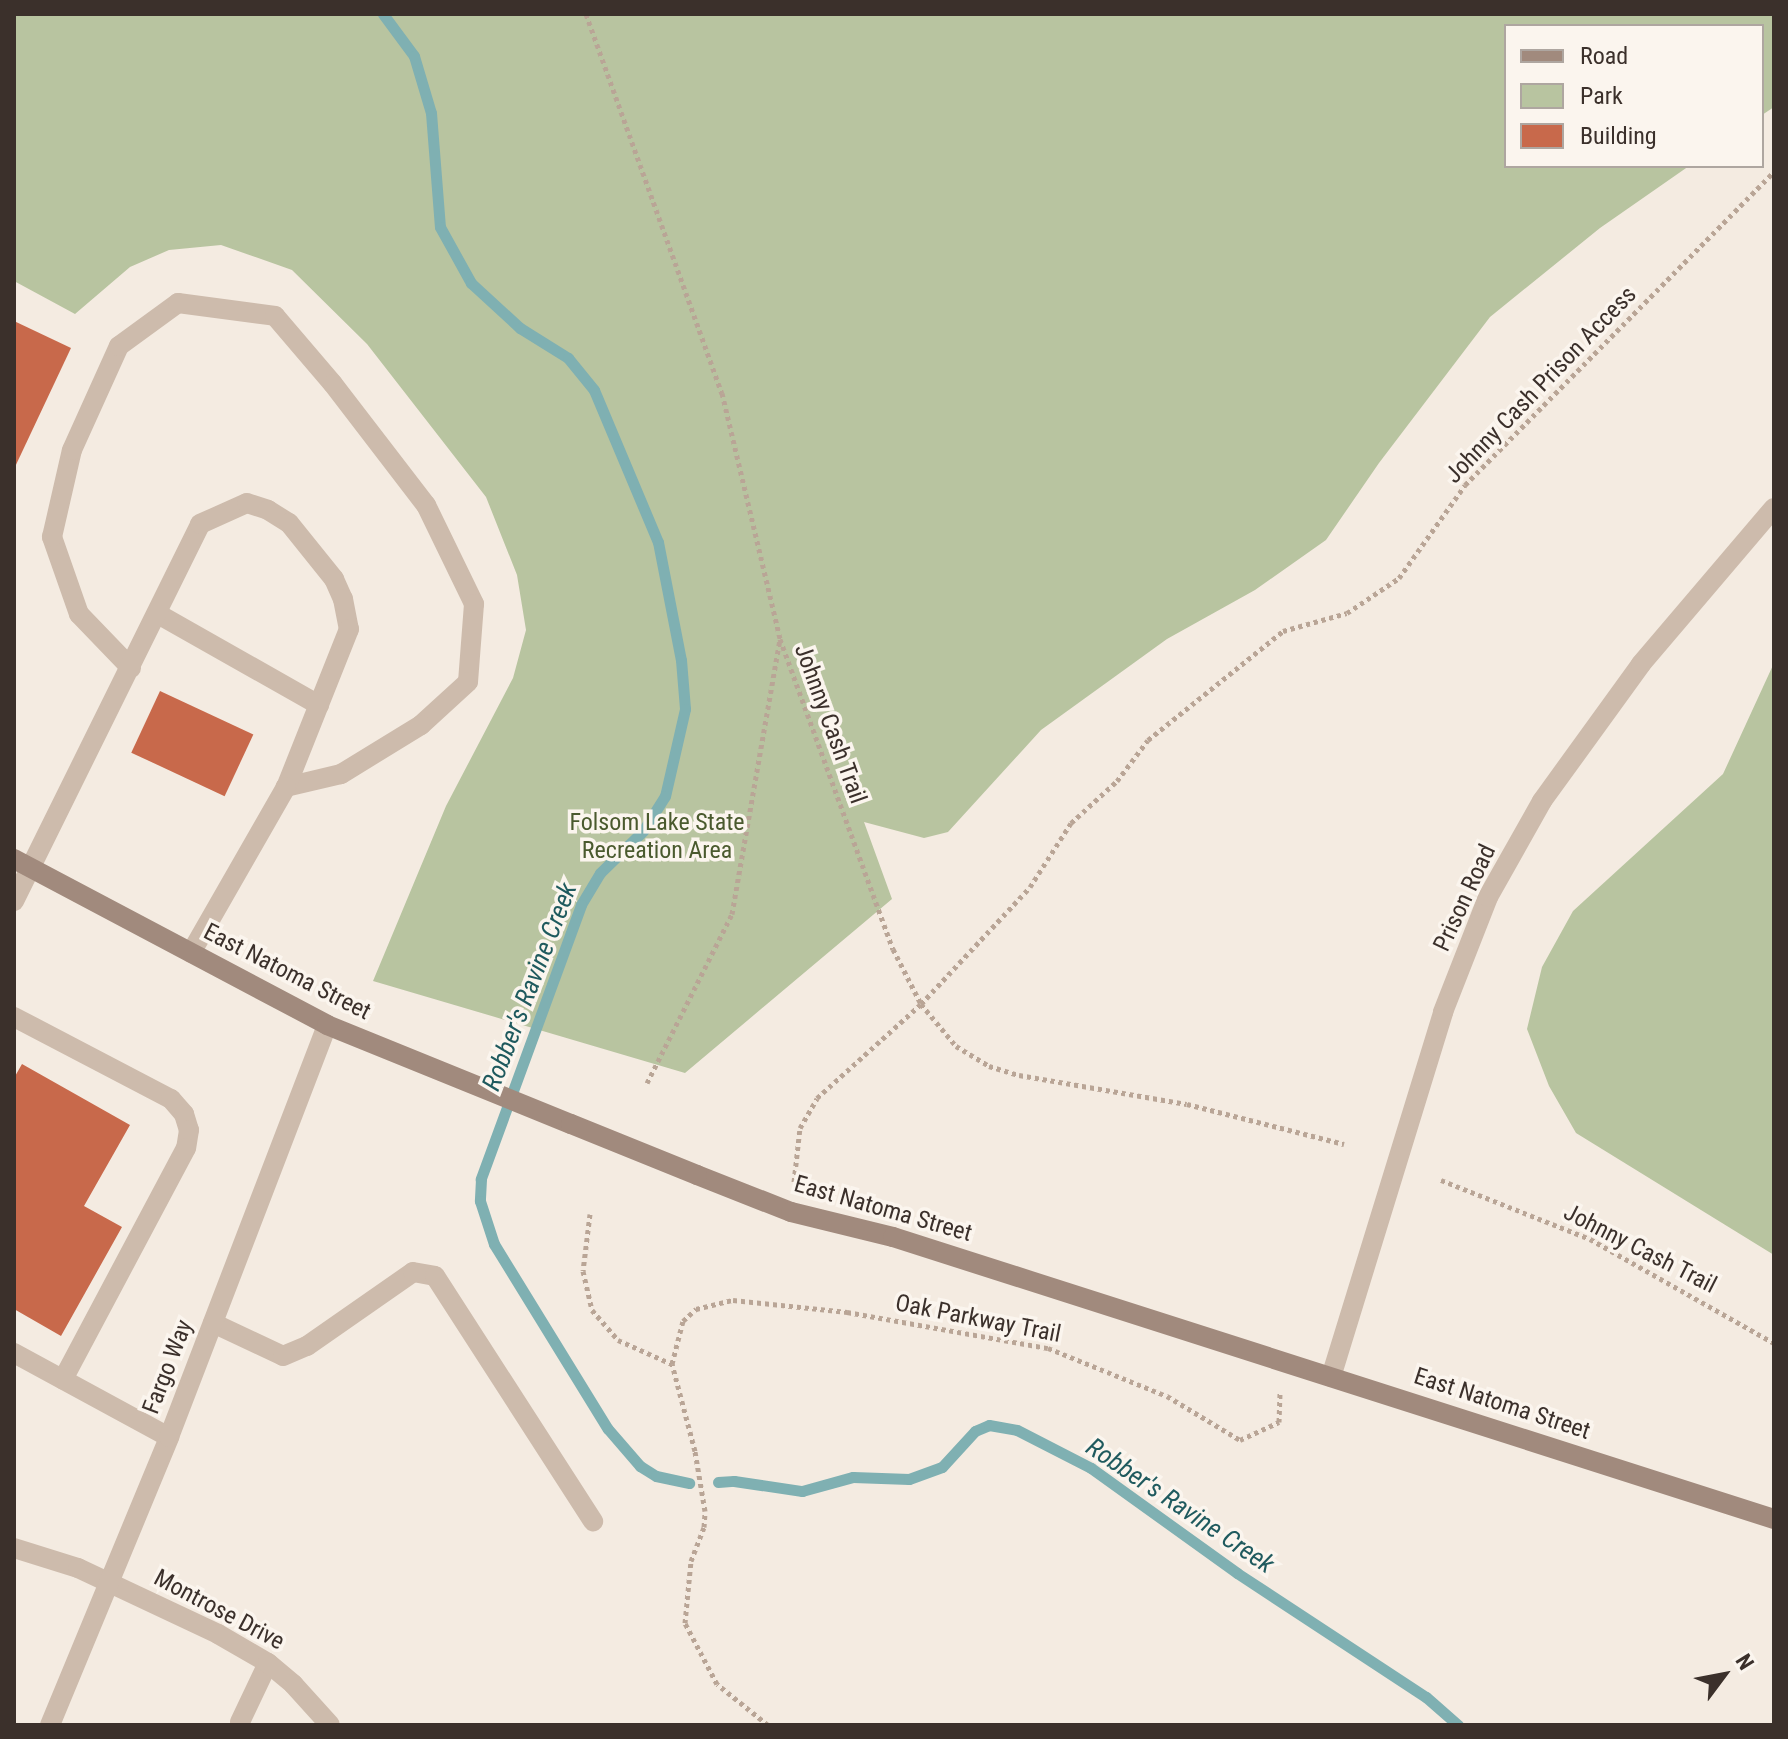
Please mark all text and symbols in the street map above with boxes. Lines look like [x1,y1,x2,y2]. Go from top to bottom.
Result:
legend [1504,24,1764,168]
text: Road [1580,42,1628,70]
text: Park [1580,82,1623,110]
text: Building [1580,122,1657,150]
street label: Johnny Cash Prison Access [1439,281,1643,489]
street label: Johnny Cash Trail [788,640,872,808]
park label: Folsom Lake State Recreation Area [569,809,745,865]
street label: Prison Road [1428,840,1502,956]
water label: Robber's Ravine Creek [476,879,584,1095]
street label: East Natoma Street [199,917,375,1027]
street label: East Natoma Street [791,1170,975,1248]
street label: Johnny Cash Trail [1559,1198,1721,1300]
street label: Oak Parkway Trail [893,1289,1063,1349]
street label: Fargo Way [137,1316,199,1418]
street label: East Natoma Street [1410,1362,1594,1446]
water label: Robber's Ravine Creek [1080,1432,1280,1580]
street label: Montrose Drive [149,1564,289,1656]
north arrow [1684,1635,1764,1715]
text: N [1731,1650,1759,1674]

